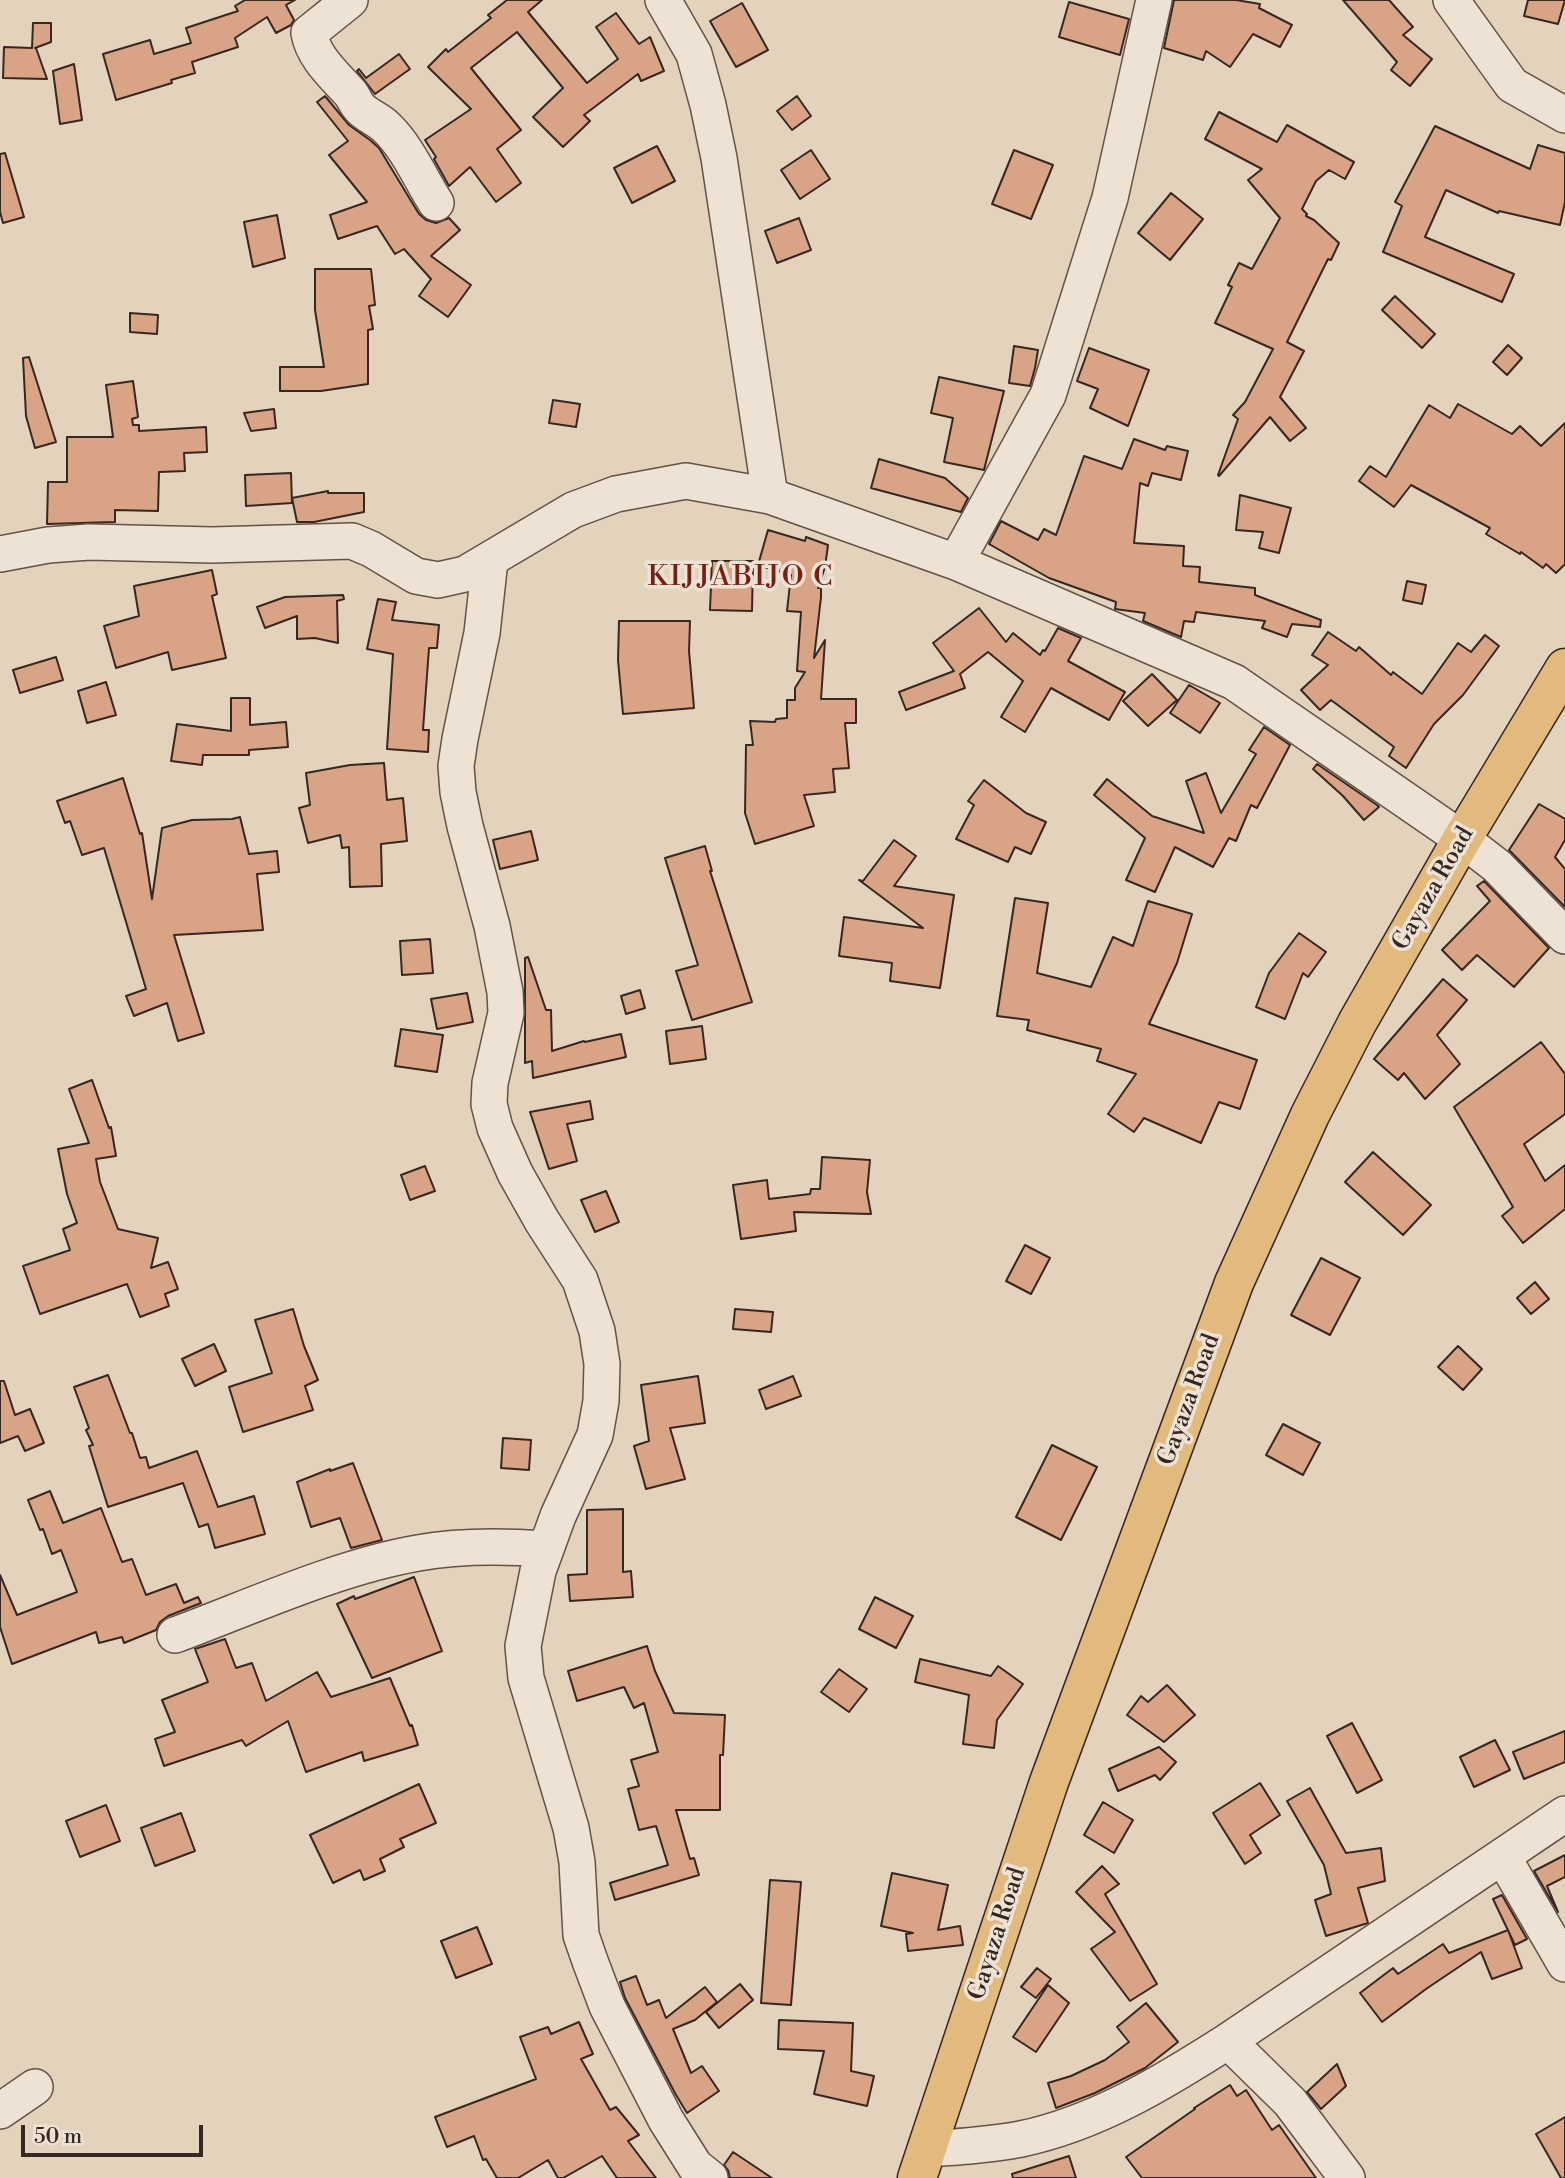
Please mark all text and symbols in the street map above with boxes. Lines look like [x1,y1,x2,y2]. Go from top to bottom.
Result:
district label: KIJJABIJO C [649,561,833,595]
street label: Gayaza Road [1387,822,1481,956]
street label: Gayaza Road [1153,1330,1227,1470]
street label: Gayaza Road [963,1864,1033,2004]
scale bar [24,2112,206,2156]
text: 50 m [34,2124,82,2150]

